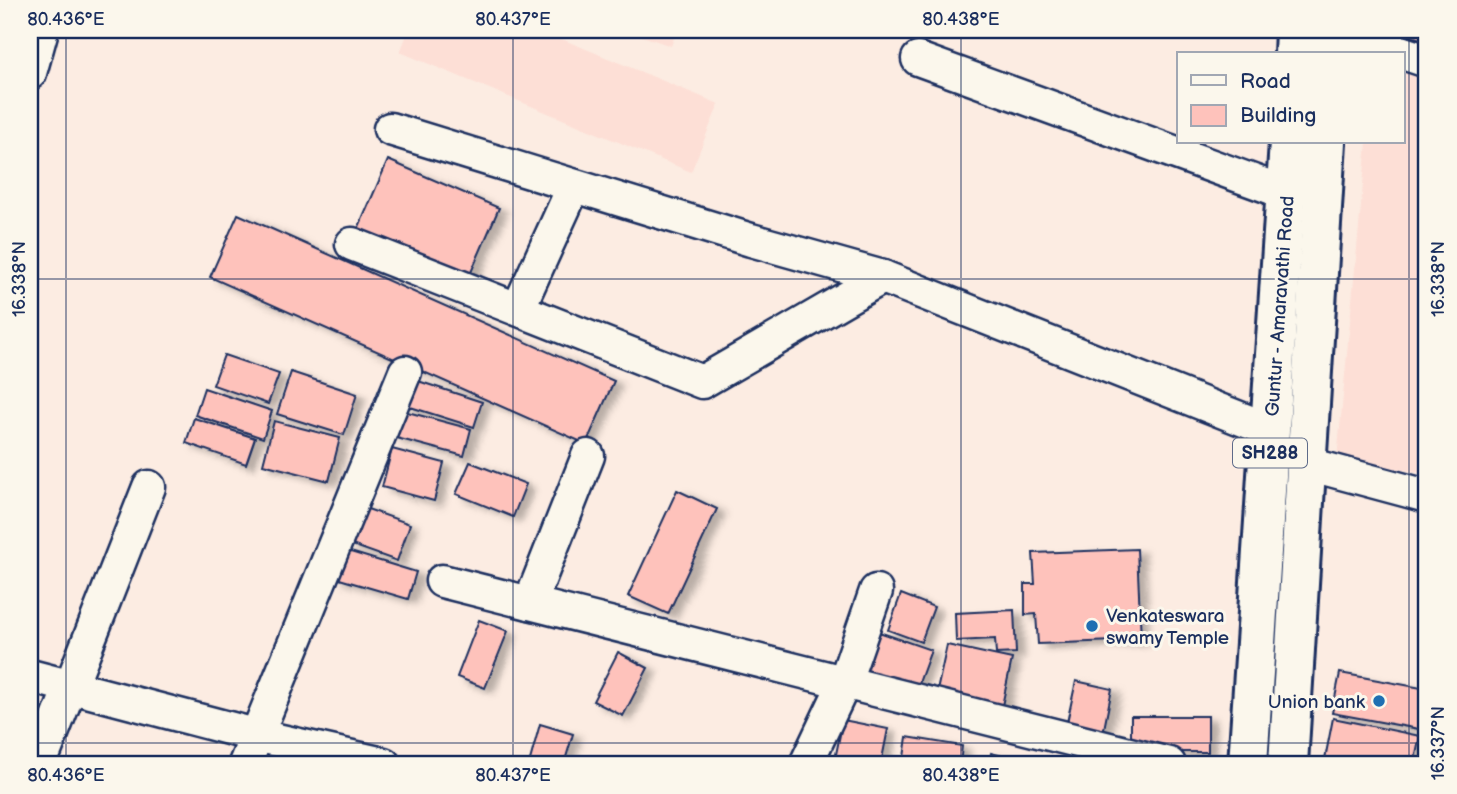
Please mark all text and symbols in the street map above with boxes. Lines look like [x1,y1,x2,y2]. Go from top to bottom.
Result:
text: 80.436°E [27,9,105,30]
text: 80.437°E [475,9,551,30]
text: 80.438°E [922,9,1000,30]
legend [1177,52,1404,144]
text: Road [1240,69,1291,94]
text: Building [1240,103,1316,128]
street label: Guntur - Amaravathi Road [1261,195,1300,417]
text: 16.338°N [9,241,30,317]
text: 16.338°N [1428,241,1449,317]
road number: SH288 [1233,438,1307,467]
place label: Venkateswara swamy Temple [1106,605,1229,650]
marker: Venkateswara swamy Temple [1084,618,1100,634]
place label: Union bank [1268,691,1366,714]
marker: Union bank [1371,693,1387,709]
text: 16.337°N [1428,706,1449,780]
text: 80.436°E [27,765,105,786]
text: 80.437°E [475,765,551,786]
text: 80.438°E [922,765,1000,786]

